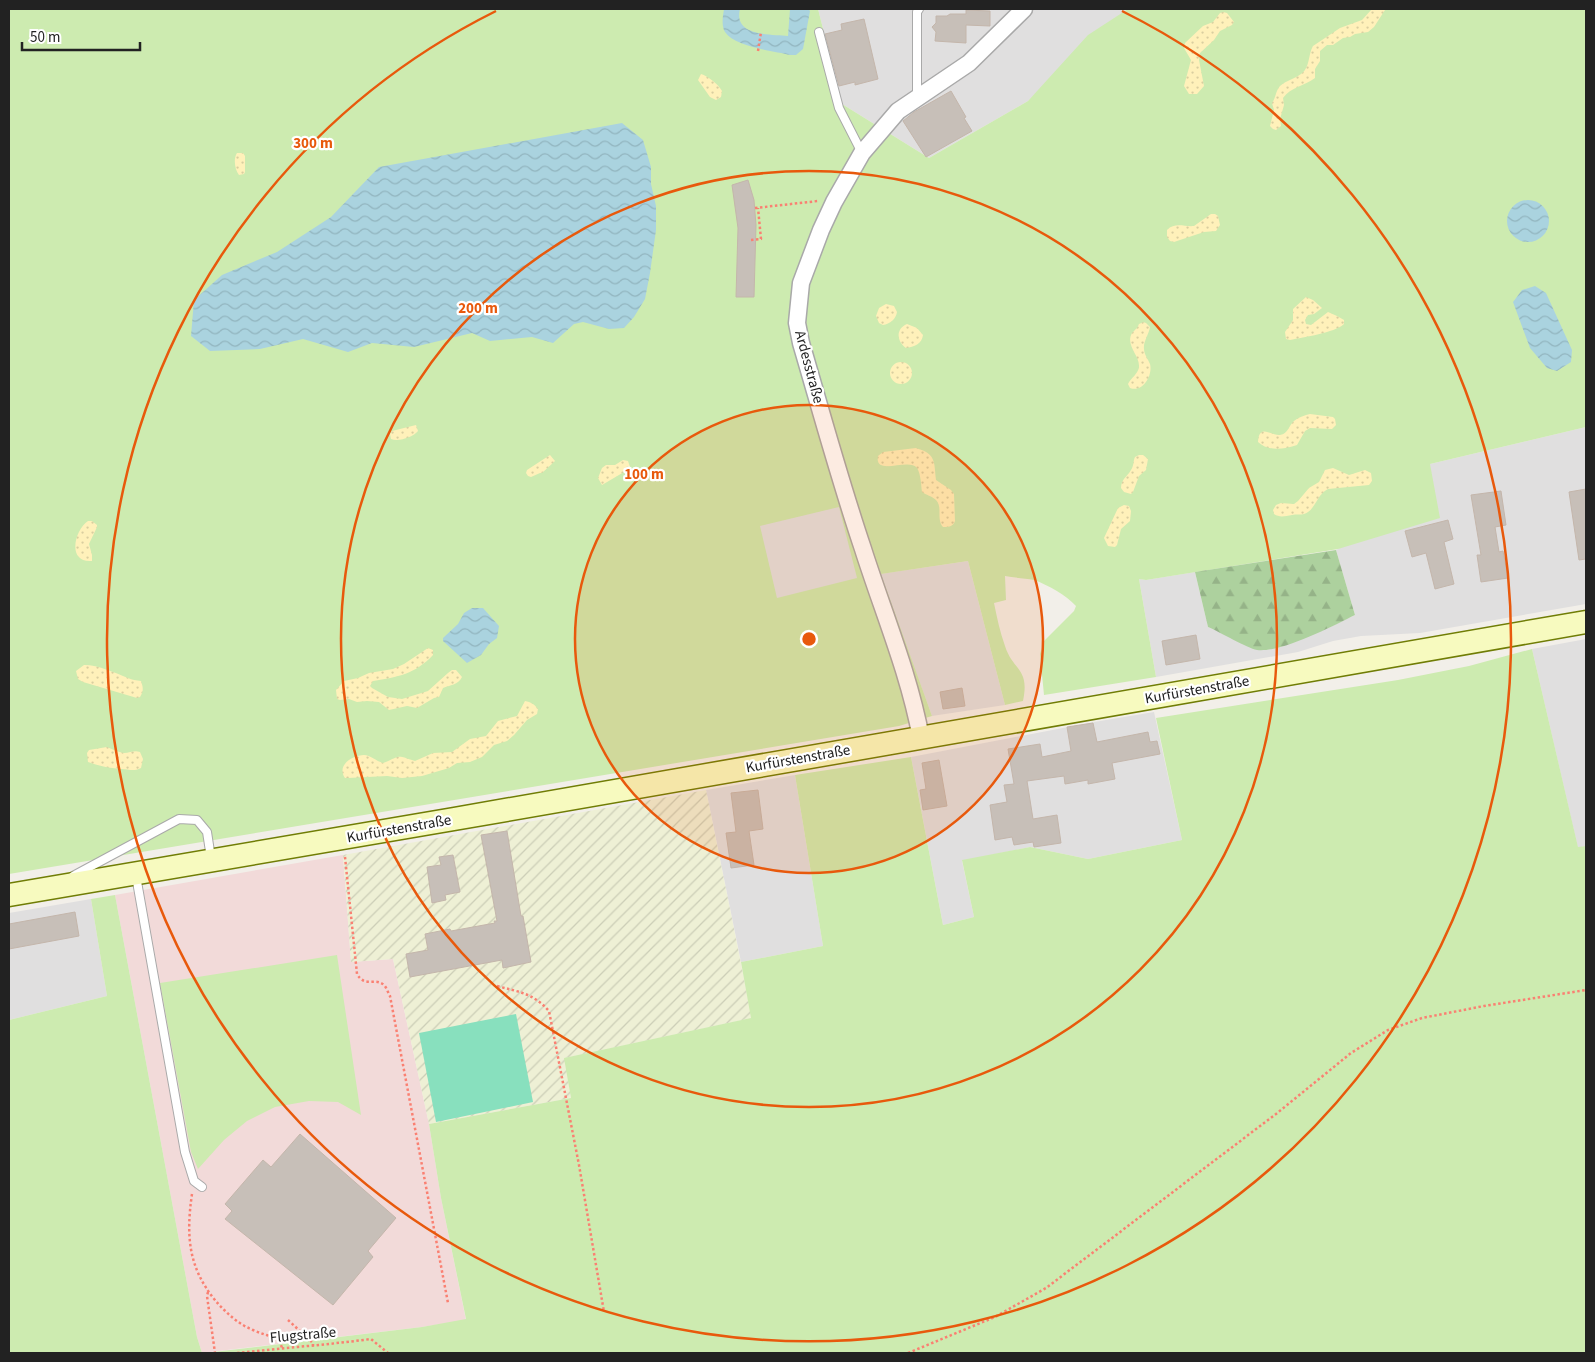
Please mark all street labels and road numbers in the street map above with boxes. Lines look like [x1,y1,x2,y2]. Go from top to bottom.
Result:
street label: Ardesstraße [789,328,829,406]
street label: Kurfürstenstraße [1143,670,1251,710]
street label: Kurfürstenstraße [744,739,852,779]
street label: Kurfürstenstraße [345,809,453,849]
street label: Flugstraße [269,1322,337,1348]

